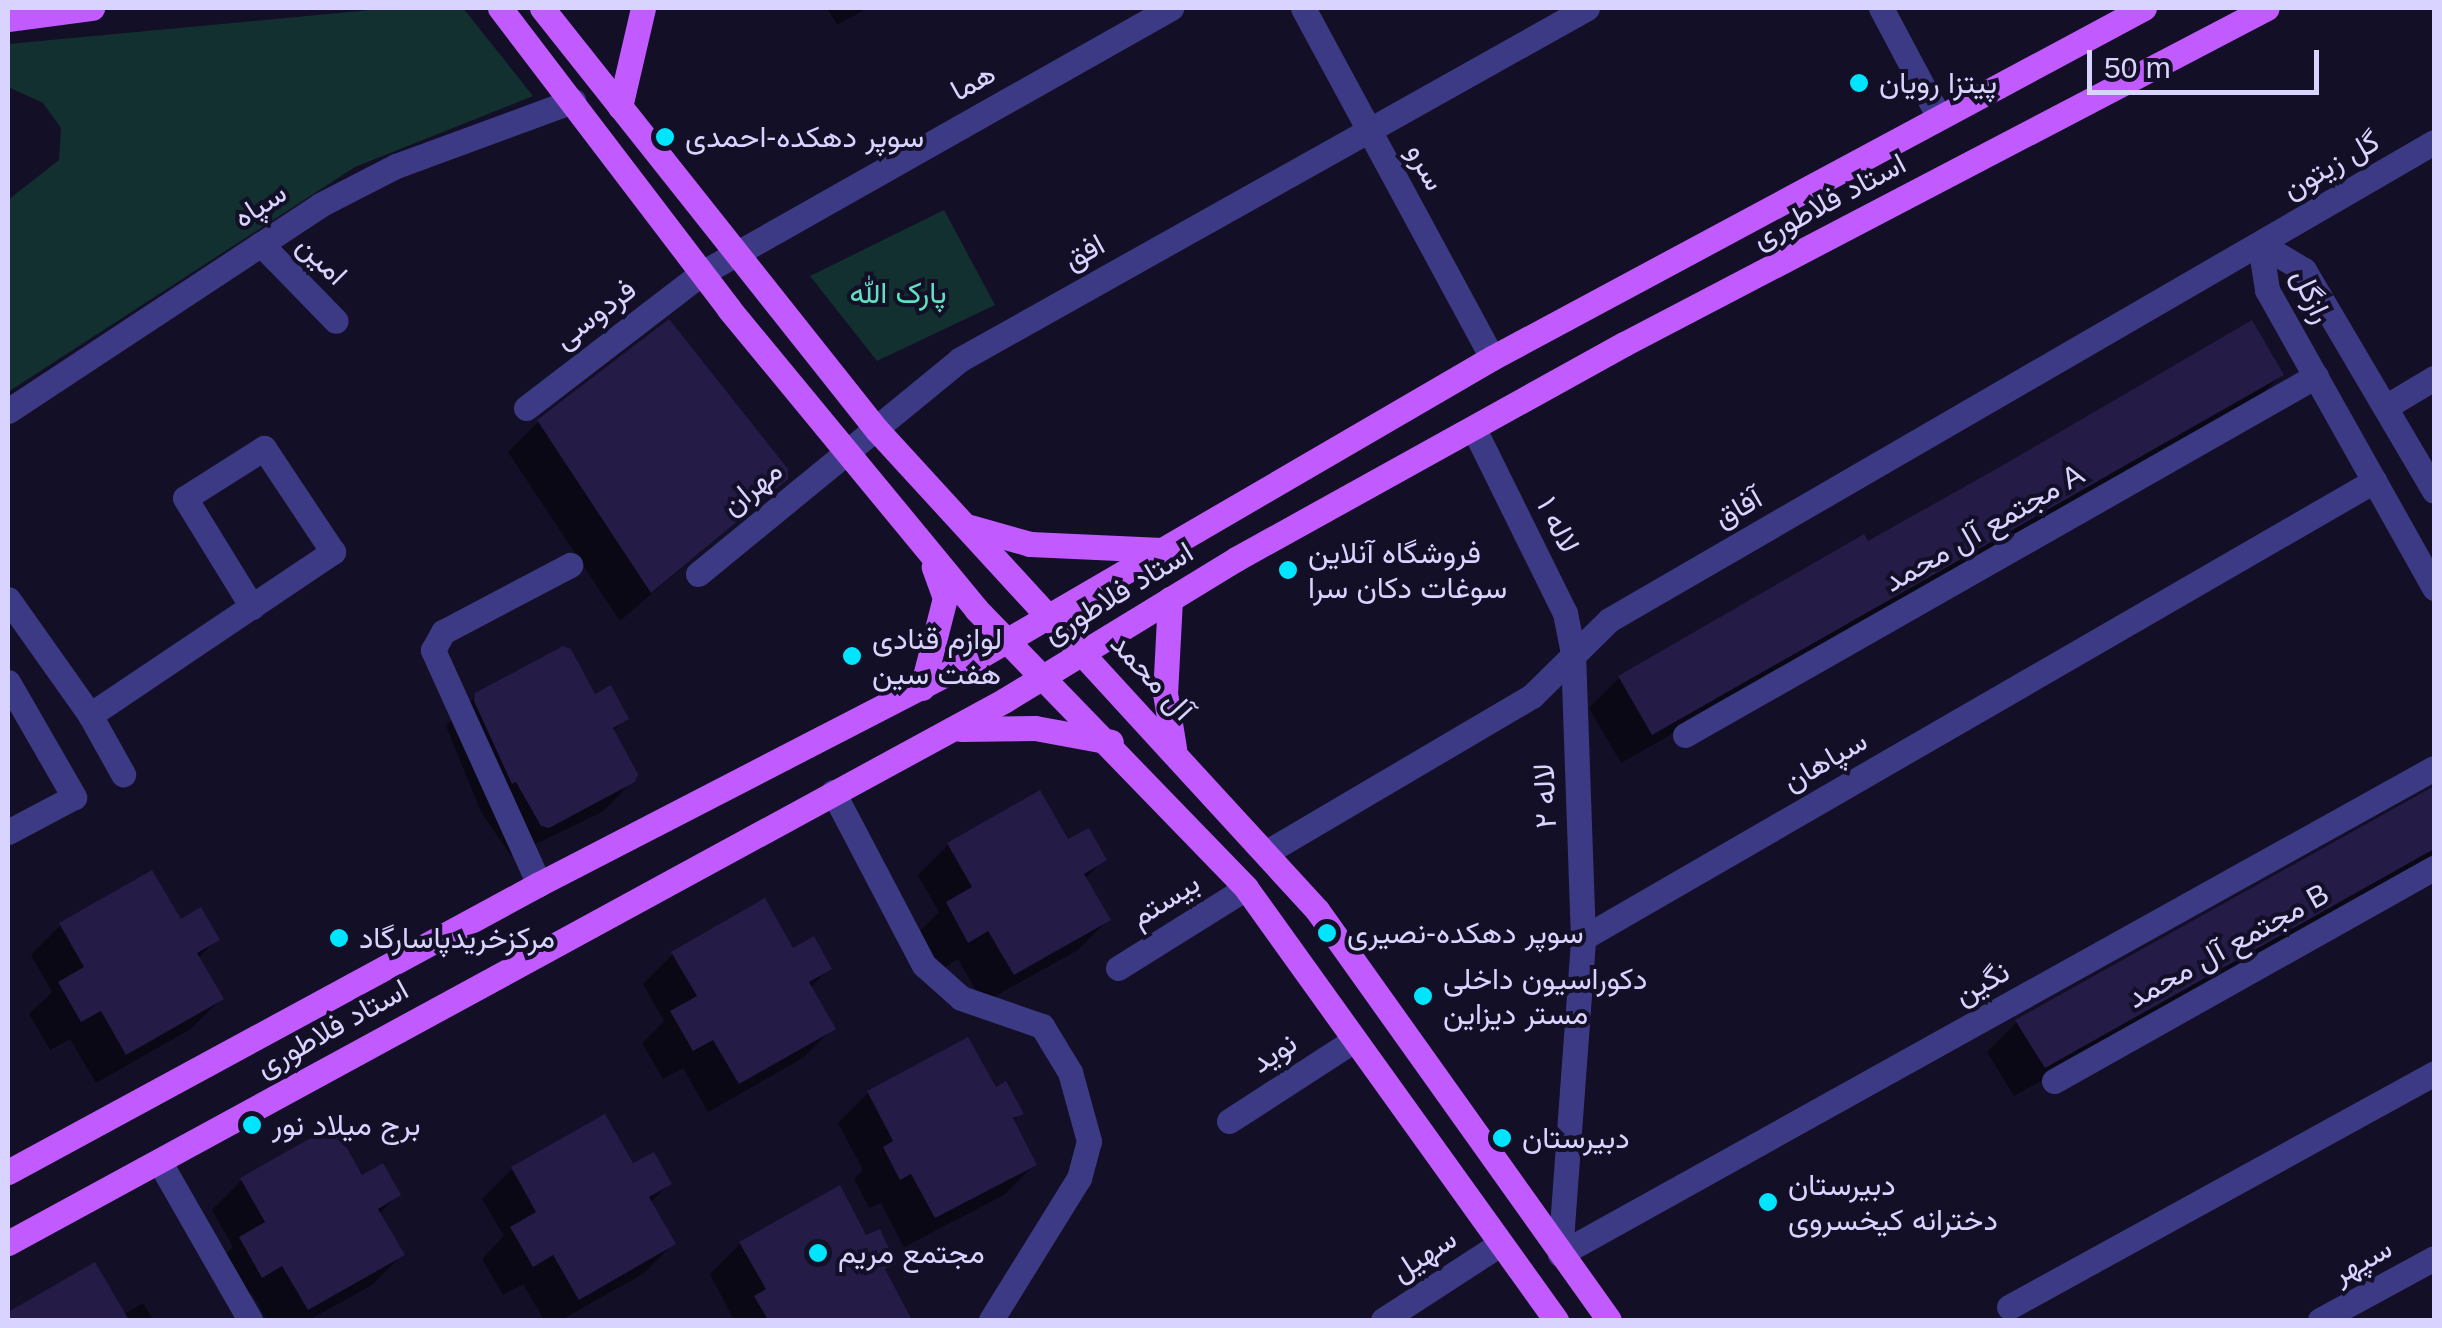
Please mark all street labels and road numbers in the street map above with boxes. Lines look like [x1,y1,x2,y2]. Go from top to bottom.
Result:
street label: هما [944,55,1002,109]
street label: گل زیتون [2276,123,2386,207]
street label: سرو [1399,137,1453,197]
street label: استاد فلاطوری [1746,145,1912,257]
street label: سپاه [227,175,293,235]
street label: افق [1057,226,1111,278]
street label: امین [289,227,355,293]
street label: رازگل [2284,263,2340,329]
street label: فردوسی [547,271,643,357]
street label: مهران [714,453,790,523]
street label: مجتمع آل محمد A [1877,456,2091,600]
street label: آفاق [1708,480,1768,536]
street label: لاله ۱ [1529,491,1587,559]
street label: استاد فلاطوری [1036,534,1200,652]
street label: آل محمد [1103,626,1201,728]
street label: سپاهان [1776,723,1874,799]
street label: لاله ۲ [1526,763,1564,829]
street label: بیستم [1124,865,1206,935]
street label: مجتمع آل محمد B [2121,876,2335,1016]
street label: نگین [1948,953,2016,1013]
street label: استاد فلاطوری [249,971,415,1085]
street label: نوید [1244,1025,1304,1081]
street label: سهیل [1385,1221,1463,1289]
street label: سپهر [2326,1230,2398,1292]

